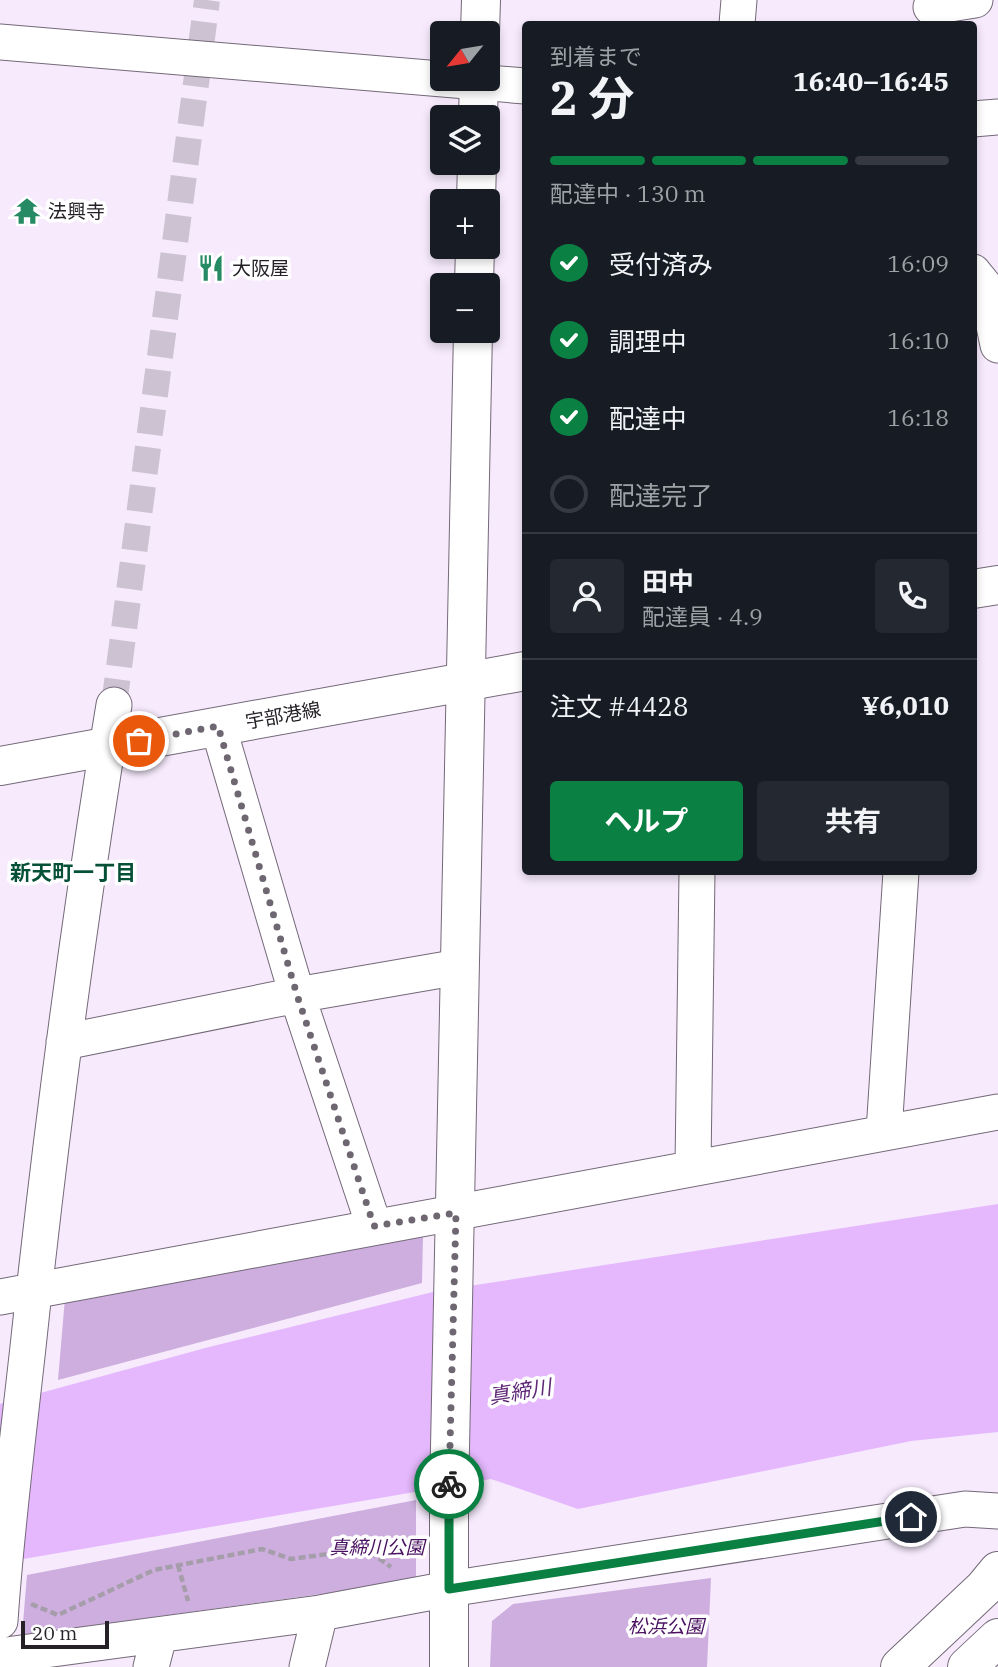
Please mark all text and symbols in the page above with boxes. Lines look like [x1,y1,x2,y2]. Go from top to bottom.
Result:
north arrow [430,21,500,91]
map controls [430,21,500,343]
text: 到着まで [550,41,642,71]
text: 16:40–16:45 [793,64,949,98]
text: 2 分 [550,68,634,128]
button: layers [430,105,500,175]
text: 配達中 · 130 m [550,178,706,208]
button: + [430,189,500,259]
temple icon: 法興寺 [12,196,42,226]
place label: 法興寺 [48,199,105,223]
icon: check [550,244,588,282]
text: 受付済み [609,247,713,281]
text: 16:09 [887,248,949,278]
restaurant icon: 大阪屋 [196,253,226,283]
place label: 大阪屋 [232,256,289,280]
button: − [430,273,500,343]
icon: check [550,321,588,359]
text: 調理中 [609,324,687,358]
text: 16:10 [887,325,949,355]
icon: check [550,398,588,436]
text: 配達中 [609,401,687,435]
text: 16:18 [887,402,949,432]
text: 配達完了 [609,478,713,512]
button: person [550,559,624,633]
button: phone [875,559,949,633]
text: 田中 [642,564,694,598]
text: 配達員 · 4.9 [642,601,763,631]
text: ¥6,010 [862,688,949,722]
text: 注文 #4428 [550,689,689,723]
street label: 宇部港線 [243,697,323,733]
pin [109,711,169,771]
icon: bag [120,722,158,760]
button: ヘルプ [550,781,743,861]
button: 共有 [757,781,949,861]
district label: 新天町一丁目 [10,858,136,886]
water label: 真締川 [487,1372,555,1410]
courier [414,1449,484,1519]
icon: bike [430,1465,468,1503]
pin [881,1487,941,1547]
icon: home [892,1498,930,1536]
park label: 真締川公園 [329,1535,427,1559]
park label: 松浜公園 [628,1614,707,1638]
scale bar [21,1618,108,1650]
text: 20 m [32,1621,77,1645]

